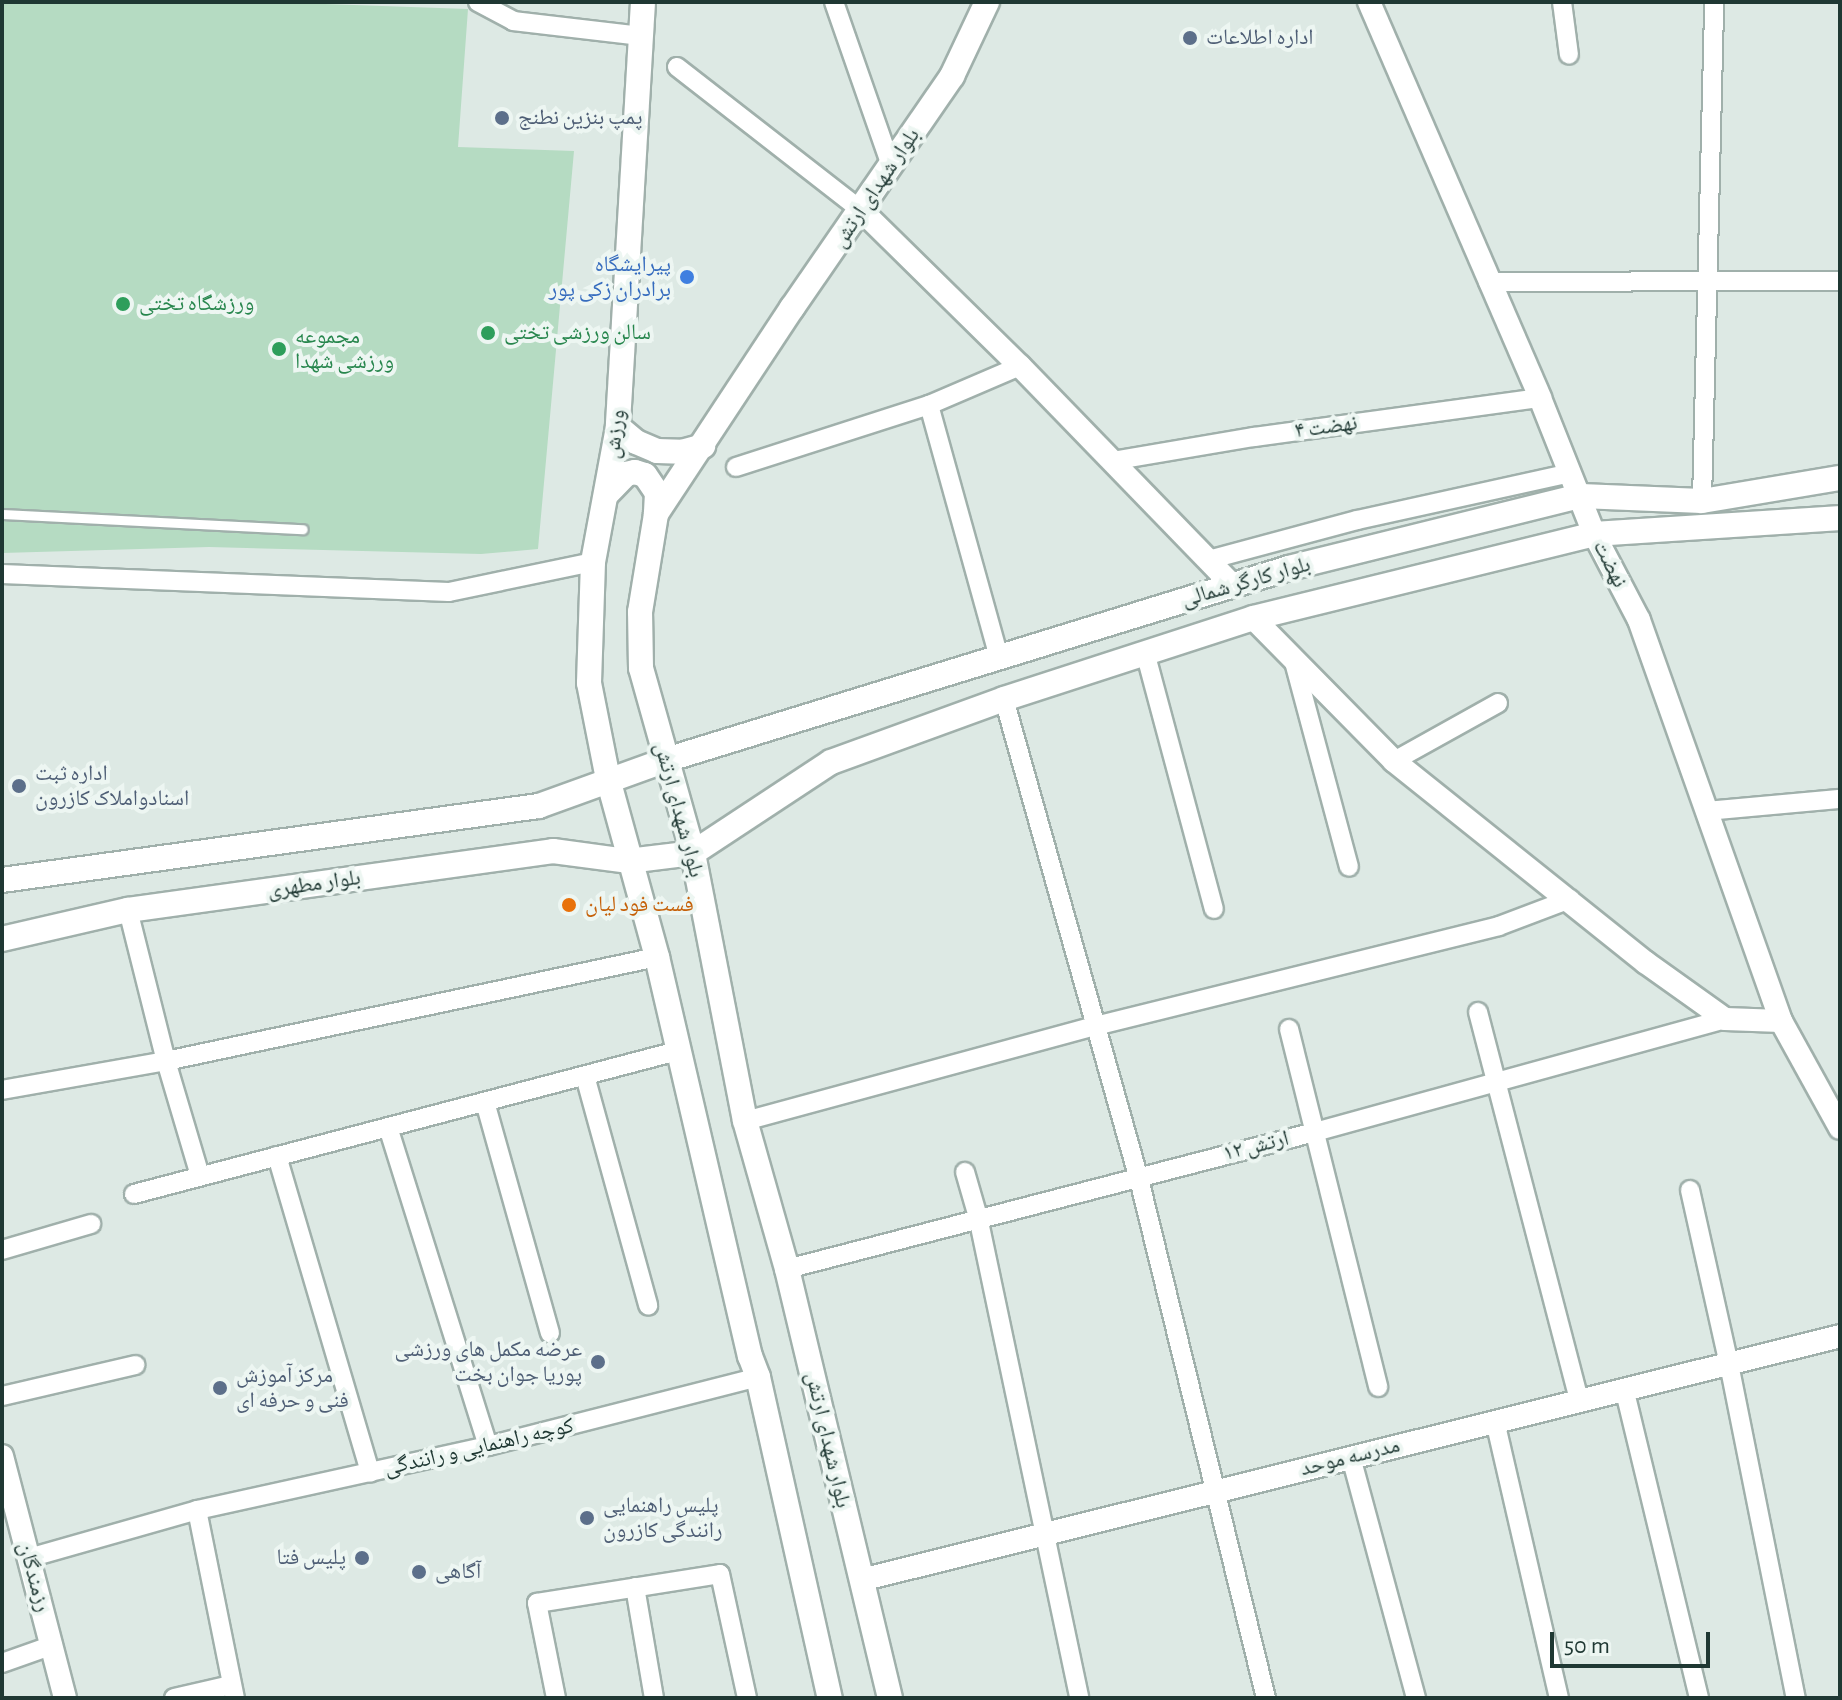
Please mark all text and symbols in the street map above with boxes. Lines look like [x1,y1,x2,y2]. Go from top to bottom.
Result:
place label: اداره اطلاعات [1206,25,1314,51]
marker: اداره اطلاعات [1181,29,1199,47]
place label: پمپ بنزین نطنج [518,105,643,131]
marker: پمپ بنزین نطنج [493,109,511,127]
street label: بلوار شهدای ارتش [826,123,926,253]
place label: پیرایشگاه برادران زکی پور [549,251,671,302]
marker: پیرایشگاه برادران زکی پور [678,268,696,286]
place label: ورزشگاه تختی [139,291,254,317]
marker: ورزشگاه تختی [114,295,132,313]
place label: سالن ورزشی تختی [504,320,651,346]
place label: مجموعه ورزشی شهدا [295,323,394,374]
marker: سالن ورزشی تختی [479,324,497,342]
marker: مجموعه ورزشی شهدا [270,340,288,358]
street label: ورزش [599,408,631,460]
street label: نهضت ۴ [1293,410,1359,444]
street label: نهضت [1587,536,1633,592]
street label: بلوار کارگر شمالی [1179,551,1313,613]
street label: بلوار شهدای ارتش [648,740,710,880]
place label: اداره ثبت اسنادواملاک کازرون [35,760,189,812]
marker: اداره ثبت اسنادواملاک کازرون [10,777,28,795]
street label: بلوار مطهری [266,864,362,904]
place label: فست فود لیان [585,892,694,918]
marker: فست فود لیان [560,896,578,914]
street label: ارتش ۱۲ [1220,1125,1292,1167]
place label: عرضه مکمل های ورزشی پوریا جوان بخت [394,1336,582,1388]
marker: عرضه مکمل های ورزشی پوریا جوان بخت [589,1353,607,1371]
place label: مرکز آموزش فنی و حرفه ای [236,1362,349,1414]
street label: بلوار شهدای ارتش [800,1370,856,1510]
marker: مرکز آموزش فنی و حرفه ای [211,1379,229,1397]
street label: کوچه راهنمایی و رانندگی [381,1412,577,1482]
street label: مدرسه موحد [1297,1432,1403,1482]
place label: پلیس راهنمایی رانندگی کازرون [603,1492,722,1544]
marker: پلیس راهنمایی رانندگی کازرون [578,1509,596,1527]
street label: رزمندگان [12,1539,56,1615]
place label: پلیس فتا [276,1545,346,1571]
marker: پلیس فتا [353,1549,371,1567]
place label: آگاهی [435,1559,481,1585]
marker: آگاهی [410,1563,428,1581]
scale bar [1554,1616,1714,1666]
text: 50 m [1564,1634,1610,1658]

